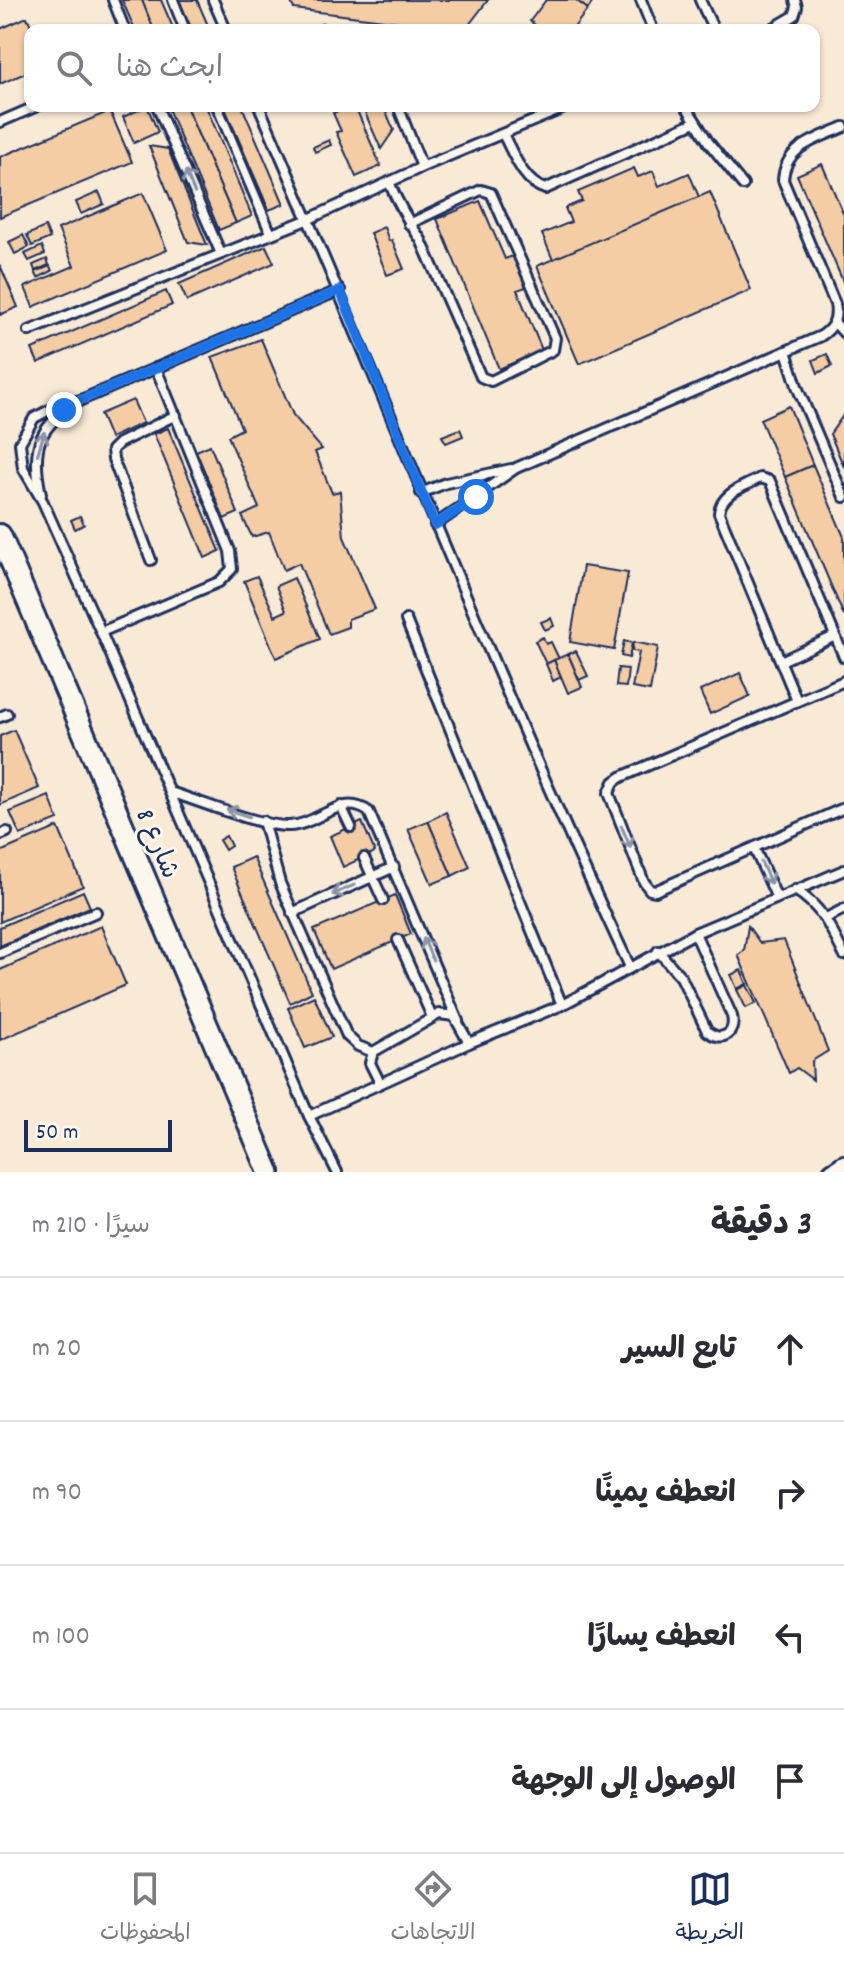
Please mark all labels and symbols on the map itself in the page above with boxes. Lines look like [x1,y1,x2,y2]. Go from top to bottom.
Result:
one-way arrow [182,171,197,195]
route end [46,392,82,428]
one-way arrow [34,430,49,456]
route start [458,479,494,515]
street label: شارع 8 [125,804,187,885]
one-way arrow [226,805,251,820]
one-way arrow [619,824,634,849]
one-way arrow [759,860,774,885]
one-way arrow [331,883,355,898]
one-way arrow [420,937,435,961]
scale bar [24,1116,172,1152]

